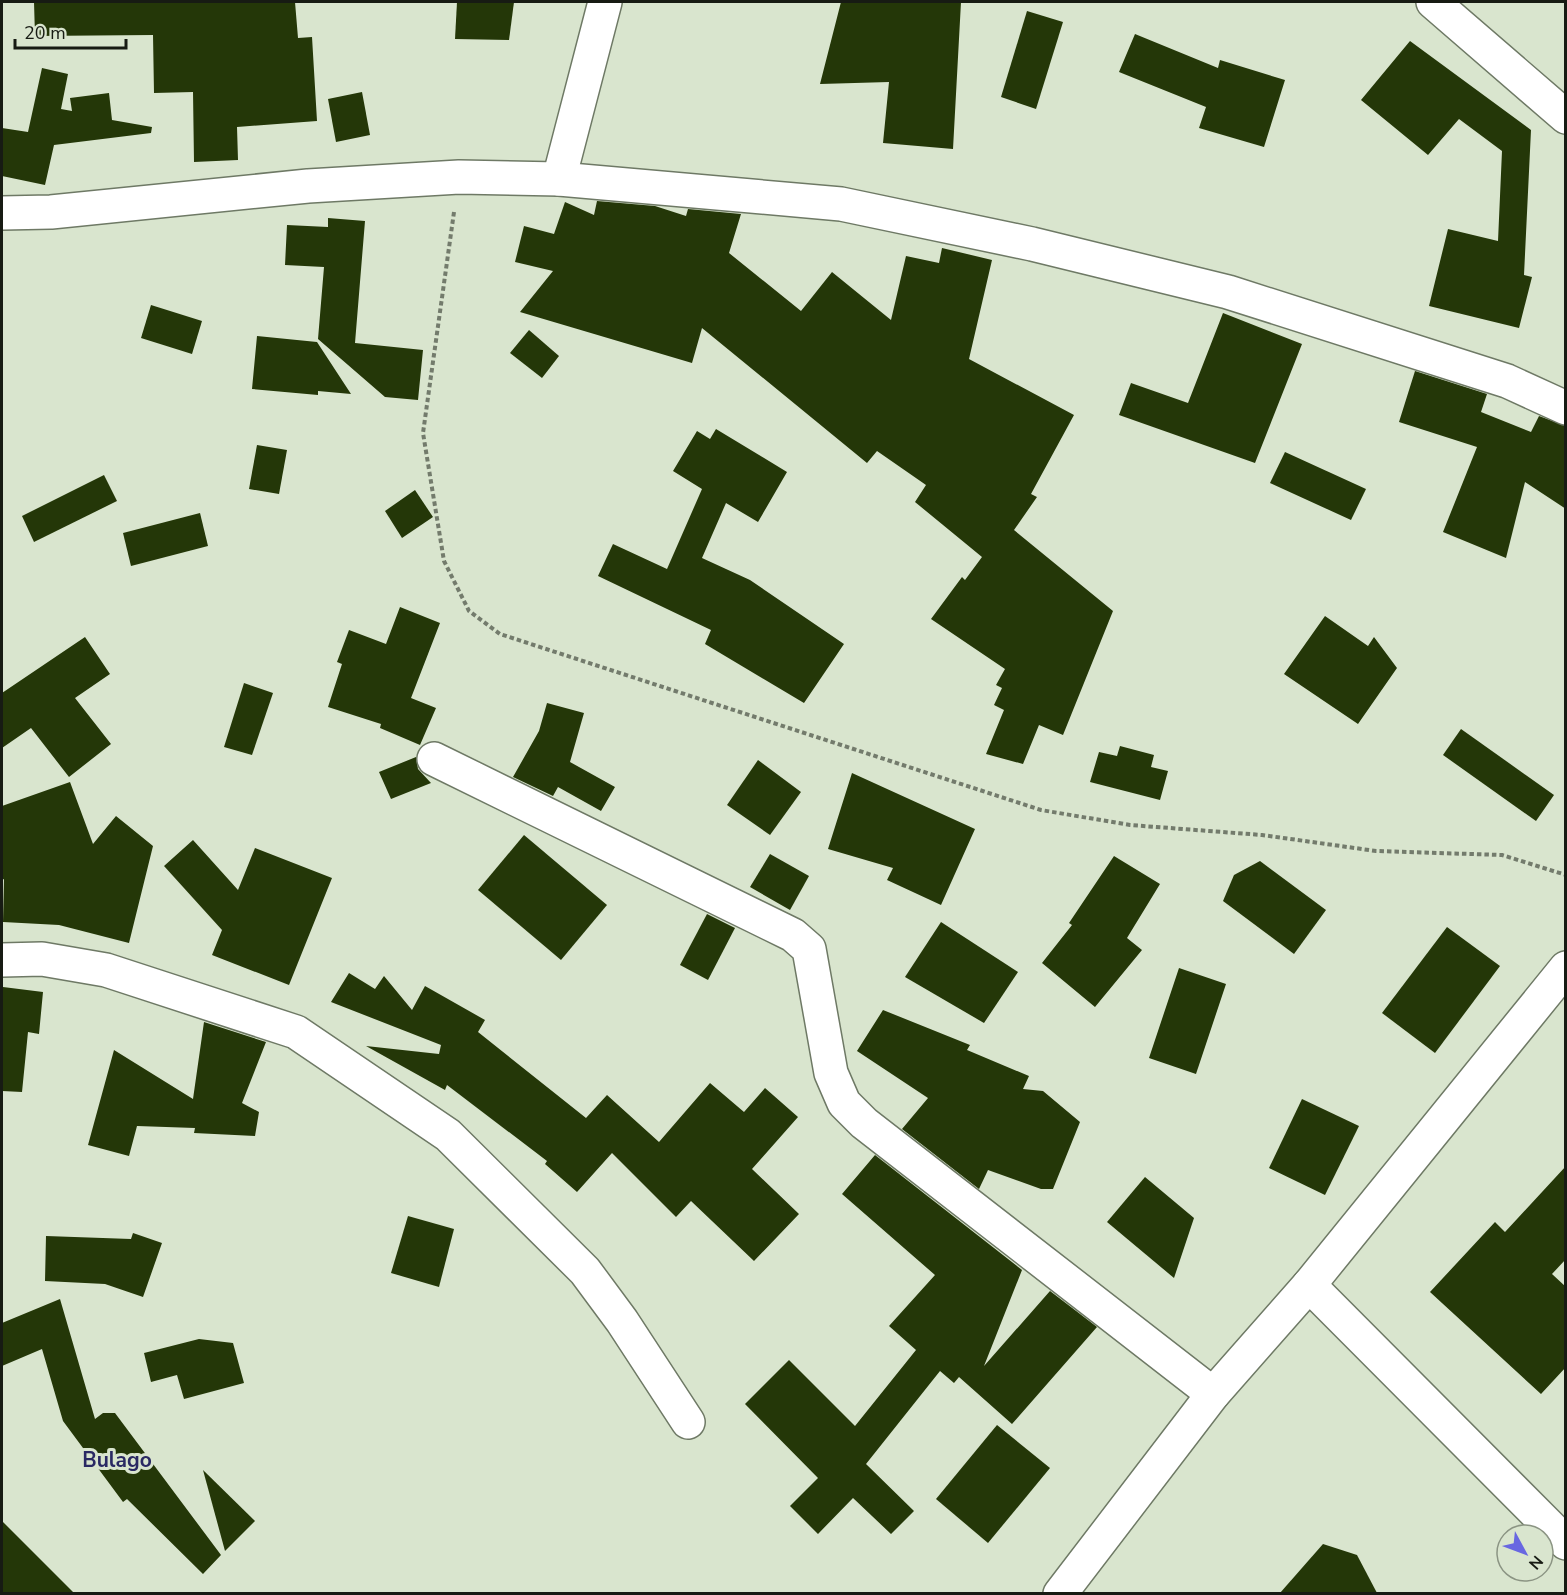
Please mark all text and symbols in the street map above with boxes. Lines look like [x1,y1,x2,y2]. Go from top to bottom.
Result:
scale bar [15,12,126,50]
text: 20 m [24,21,66,45]
district label: Bulago [82,1446,152,1474]
north arrow [1495,1523,1555,1583]
text: N [1523,1550,1548,1574]

